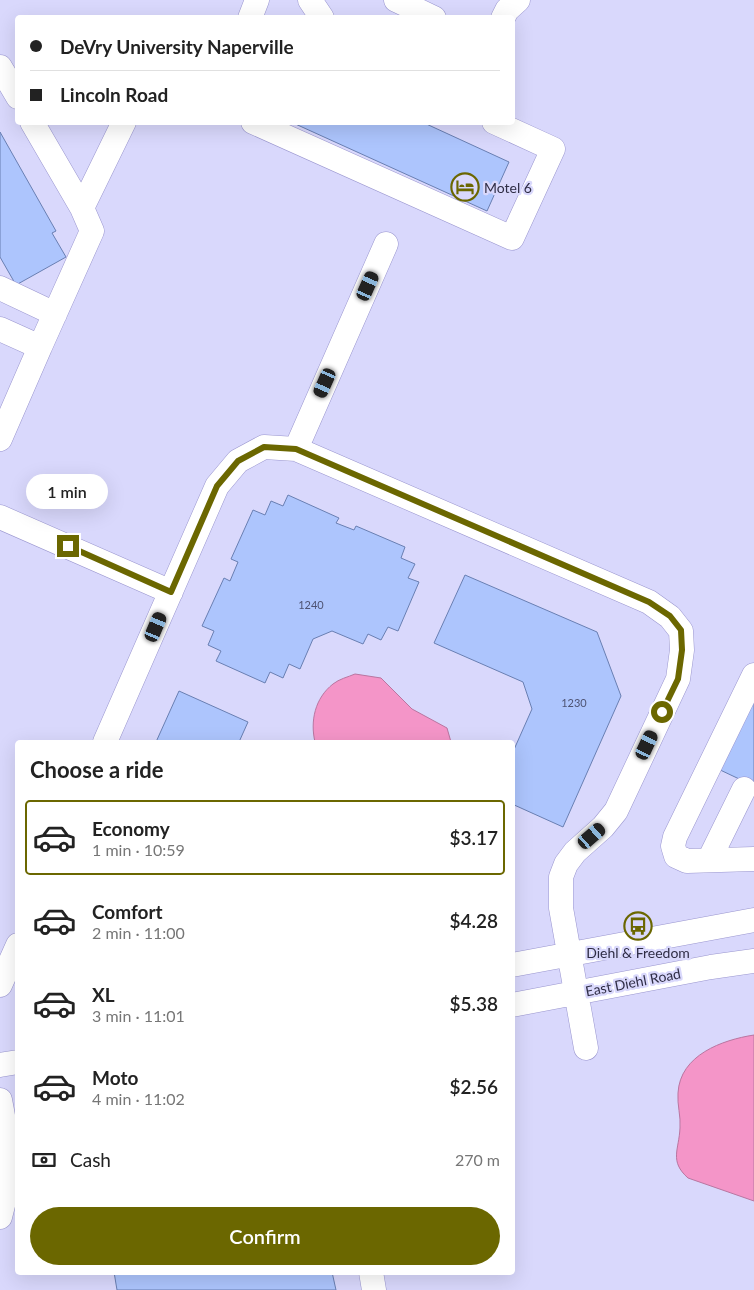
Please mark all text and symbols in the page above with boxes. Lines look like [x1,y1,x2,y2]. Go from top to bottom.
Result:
text: DeVry University Naperville [60,35,294,58]
text: Lincoln Road [60,83,168,106]
hotel icon: Motel 6 [450,172,480,202]
place label: Motel 6 [484,179,532,196]
car [355,269,380,303]
car [312,366,337,400]
callout: 1 min [27,474,109,508]
text: 1 min [47,482,87,501]
route end [57,535,79,557]
house number: 1240 [298,598,324,611]
car [143,610,168,644]
house number: 1230 [561,696,587,709]
route start [651,701,673,723]
car [633,728,660,762]
text: Choose a ride [30,756,164,783]
icon: car [32,815,77,860]
text: Economy [92,817,170,840]
car [575,820,608,852]
text: $3.17 [449,826,498,849]
text: 1 min · 10:59 [92,840,185,859]
icon: car [32,898,77,943]
text: Comfort [92,900,163,923]
text: $4.28 [449,909,498,932]
bus stop icon: Diehl & Freedom [623,911,653,941]
text: 2 min · 11:00 [92,923,185,942]
place label: Diehl & Freedom [586,944,690,961]
street label: East Diehl Road [584,964,682,1000]
icon: car [32,981,77,1026]
text: XL [92,983,115,1006]
text: $5.38 [449,992,498,1015]
text: 3 min · 11:01 [92,1006,185,1025]
icon: car [32,1064,77,1109]
text: Moto [92,1066,138,1089]
text: $2.56 [449,1075,498,1098]
text: 4 min · 11:02 [92,1089,185,1108]
icon: cash [30,1146,58,1174]
text: Cash [70,1148,111,1171]
text: 270 m [455,1150,500,1169]
button: Confirm [30,1207,500,1265]

